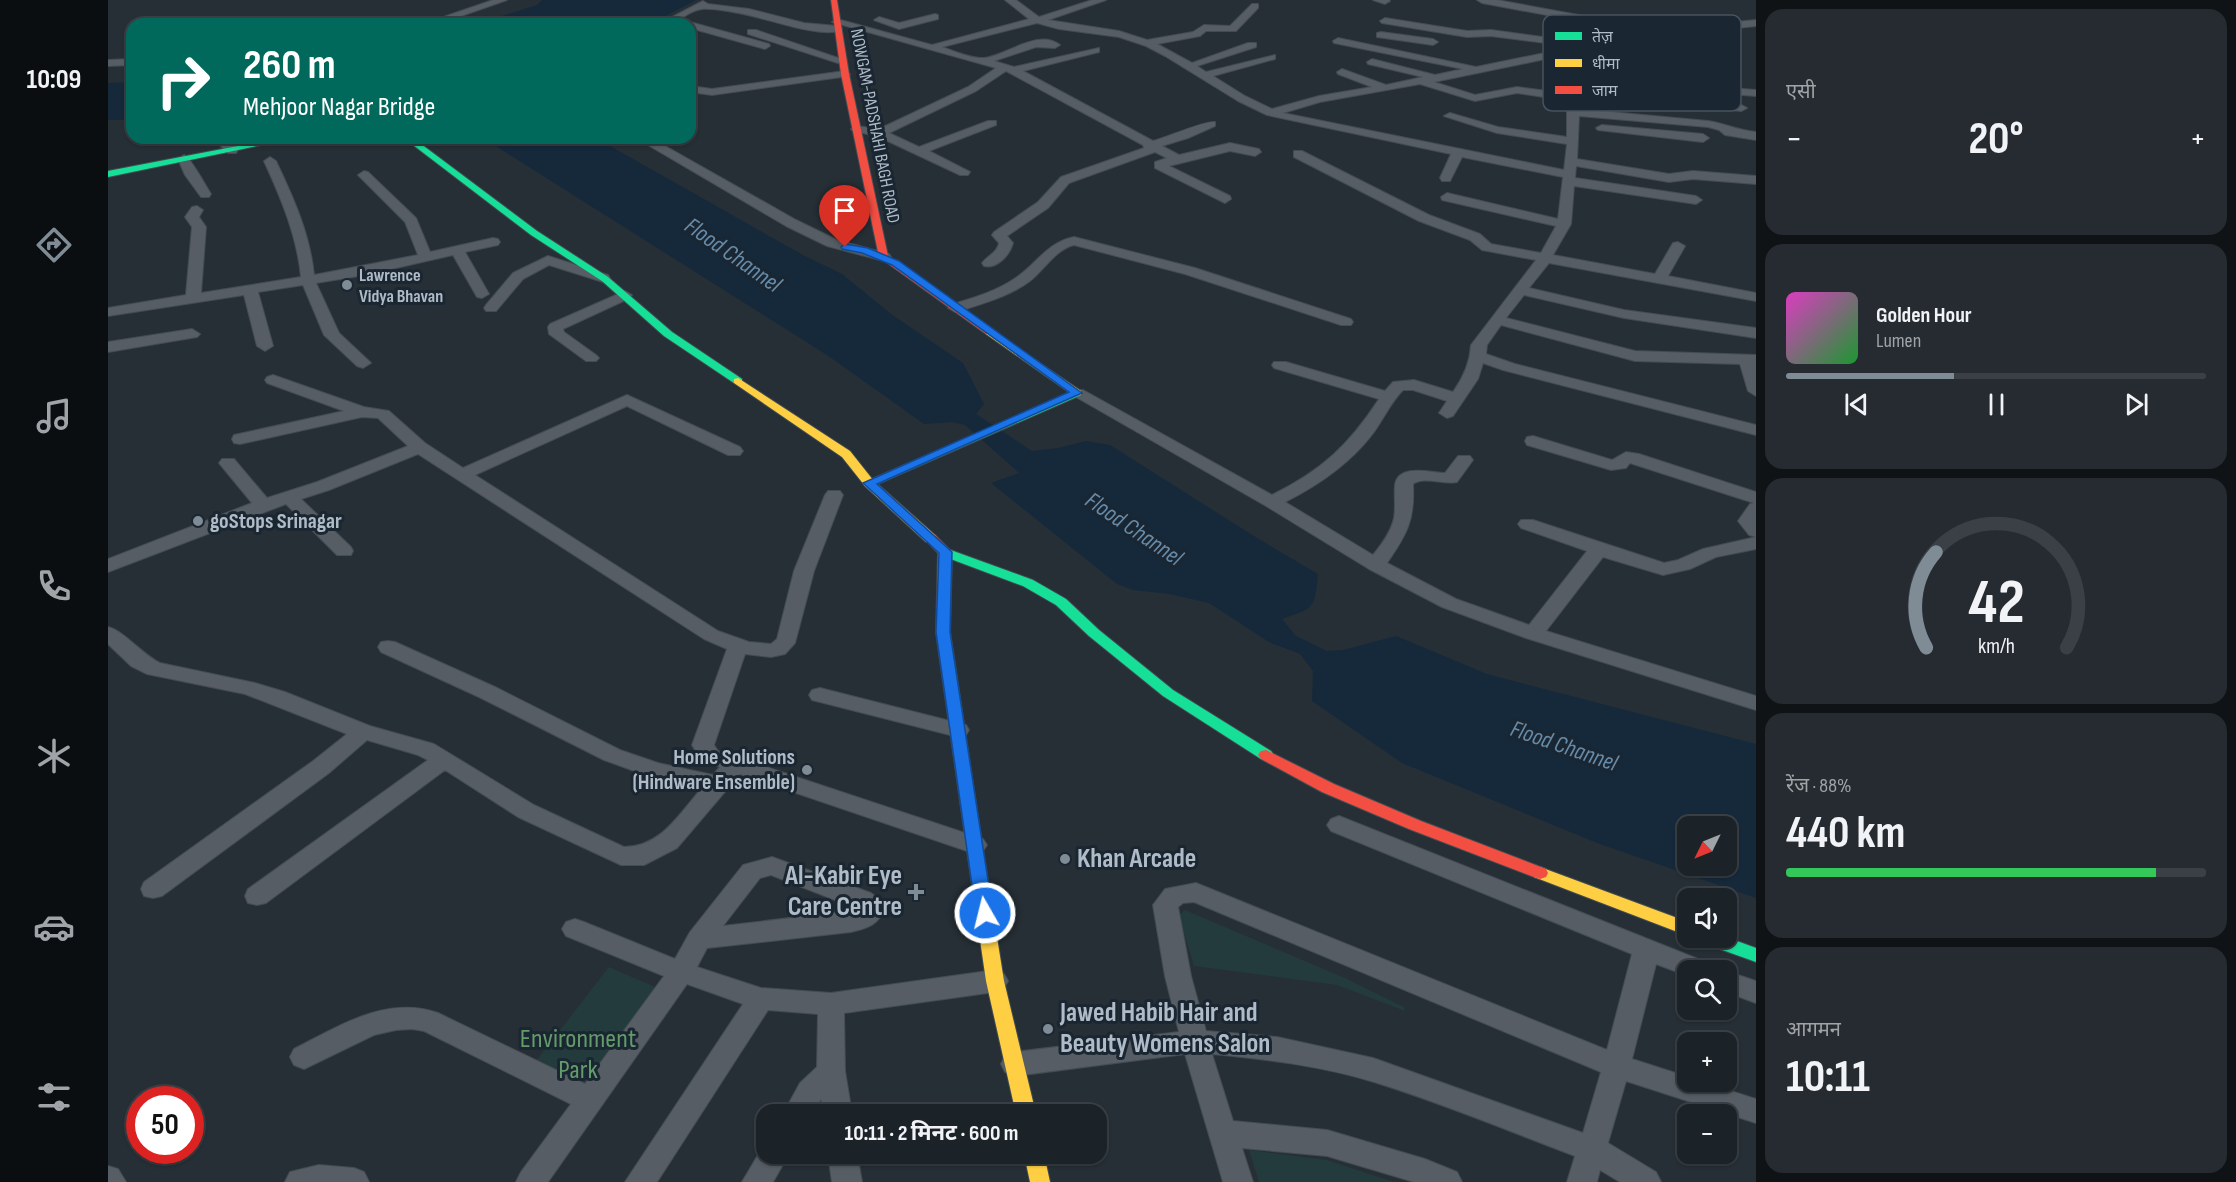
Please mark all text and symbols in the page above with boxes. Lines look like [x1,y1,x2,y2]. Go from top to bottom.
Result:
legend [1543,15,1741,111]
street label: NOWGAM-PADSHAHI BAGH ROAD [846,27,904,225]
text: तेज़ [1592,27,1614,47]
text: 260 m [243,40,336,91]
icon: right [144,42,222,120]
text: धीमा [1592,55,1621,74]
text: 10:09 [27,64,81,96]
text: एसी [1786,80,1816,104]
text: जाम [1592,82,1618,101]
text: Mehjoor Nagar Bridge [243,91,435,123]
text: 20° [1968,112,2024,167]
text: − [1786,119,1802,159]
text: + [2190,119,2206,159]
pin [819,185,870,247]
icon: arrive [828,194,861,227]
water label: Flood Channel [679,211,787,299]
icon: directions [33,224,75,266]
place label: Lawrence Vidya Bhavan [359,265,443,307]
marker: Lawrence Vidya Bhavan [340,278,354,292]
text: Golden Hour [1876,302,1972,329]
text: Lumen [1876,329,1921,353]
icon: previous [1840,388,1873,421]
icon: pause [1980,388,2013,421]
icon: next [2120,388,2153,421]
icon: music [33,395,75,437]
water label: Flood Channel [1080,486,1189,573]
place label: goStops Srinagar [210,508,342,535]
marker: goStops Srinagar [191,514,205,528]
icon: phone [33,565,75,607]
text: 42 [1968,566,2024,641]
text: km/h [1977,634,2015,659]
water label: Flood Channel [1507,714,1622,778]
icon: climate [33,735,75,777]
place label: Home Solutions (Hindware Ensemble) [633,744,795,796]
marker: Home Solutions (Hindware Ensemble) [800,763,814,777]
text: रेंज · 88% [1786,774,1851,798]
text: 440 km [1786,806,1905,861]
north arrow [1677,816,1737,876]
map controls [1677,816,1737,1164]
place label: Khan Arcade [1077,843,1196,875]
marker: Khan Arcade [1058,852,1072,866]
place label: Al-Kabir Eye Care Centre [784,860,902,923]
position arrow [953,881,1017,945]
marker: Al-Kabir Eye Care Centre [907,883,925,901]
button: sound [1677,888,1737,948]
icon: car [33,906,75,948]
button: search [1677,960,1737,1020]
place label: Jawed Habib Hair and Beauty Womens Salon [1059,997,1270,1060]
text: आगमन [1786,1018,1841,1042]
marker: Jawed Habib Hair and Beauty Womens Salon [1041,1022,1055,1036]
park label: Environment Park [520,1023,636,1086]
button: + [1677,1032,1737,1092]
text: 10:11 [1786,1050,1870,1105]
icon: filters [33,1076,75,1118]
speed limit sign: 50 [126,1086,204,1164]
button: − [1677,1104,1737,1164]
text: 10:11 · 2 मिनट · 600 m [845,1120,1018,1147]

